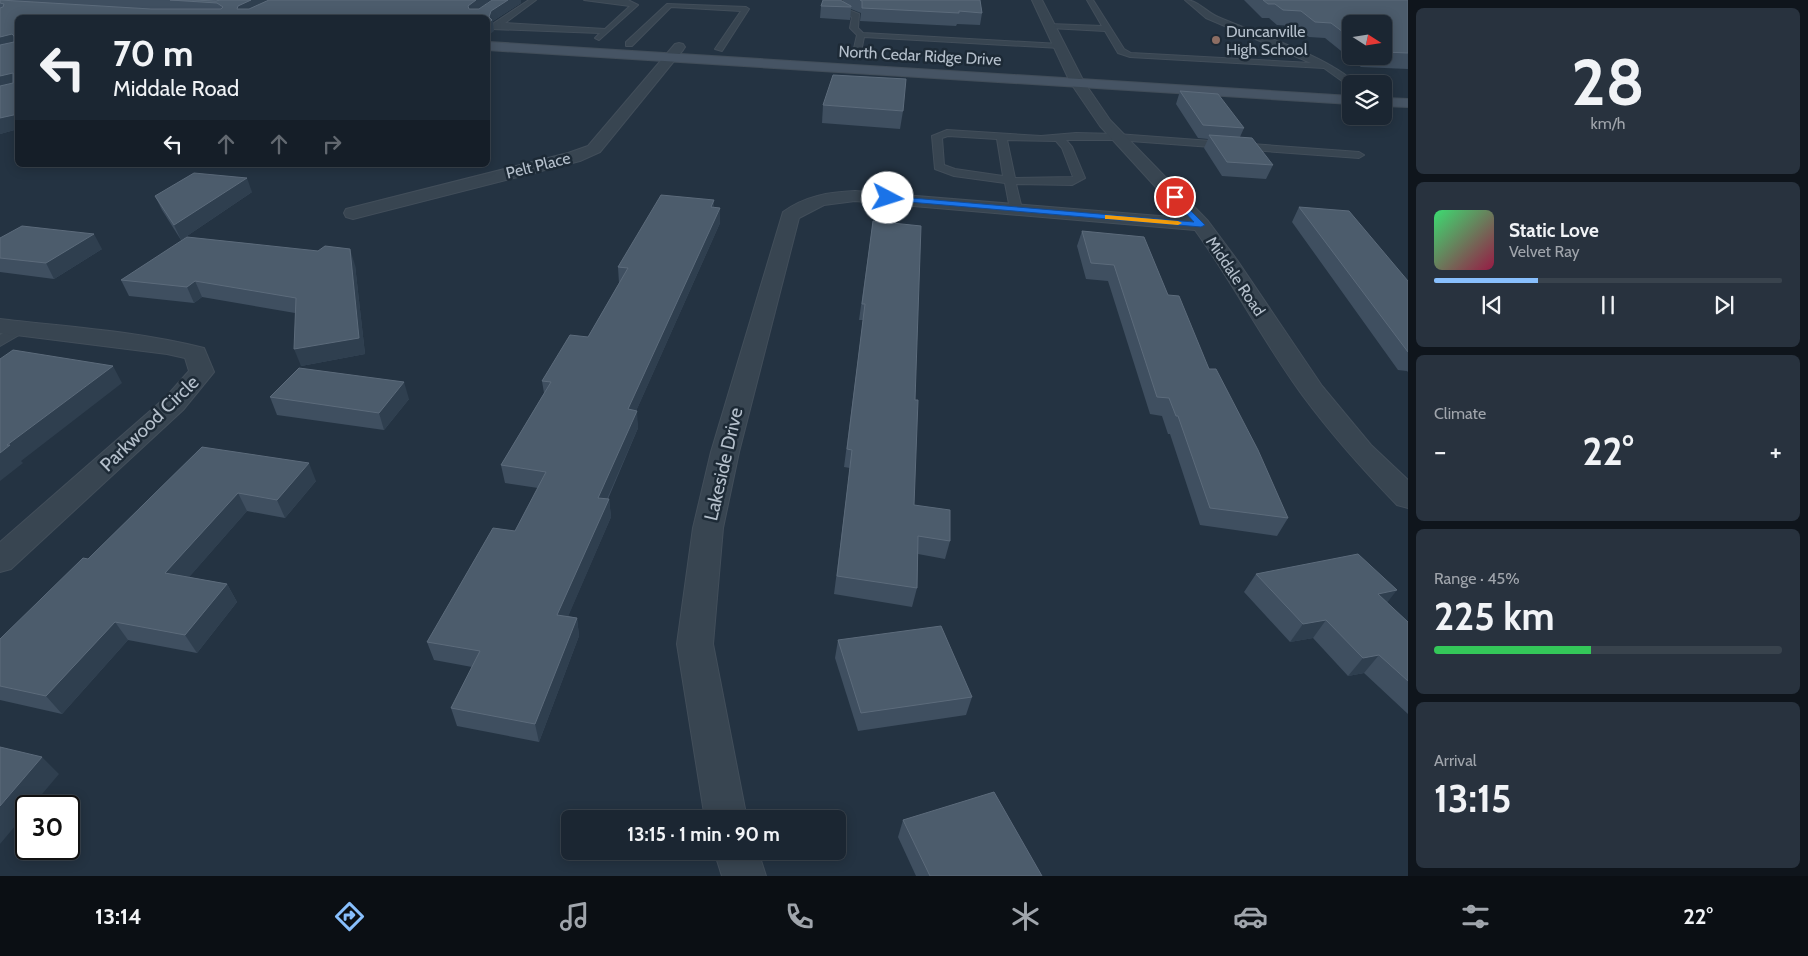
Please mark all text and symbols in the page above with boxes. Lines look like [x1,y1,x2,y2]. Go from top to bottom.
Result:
north arrow [1342,15,1392,65]
map controls [1342,15,1392,125]
place label: Duncanville High School [1226,22,1308,59]
text: 70 m [113,32,194,75]
marker: Duncanville High School [1210,34,1222,46]
icon: left [30,35,95,100]
street label: North Cedar Ridge Drive [838,42,1002,69]
text: 28 [1571,42,1645,121]
text: Middale Road [113,75,239,102]
button: layers [1342,75,1392,125]
text: km/h [1590,114,1626,133]
icon: left [159,130,187,158]
icon: ahead [212,130,240,158]
icon: ahead [265,130,293,158]
icon: right [318,130,346,158]
street label: Pelt Place [504,148,572,183]
position arrow [861,171,913,223]
pin [1154,176,1196,218]
icon: arrive [1161,183,1189,211]
text: Static Love [1509,219,1599,242]
street label: Middale Road [1202,233,1269,320]
text: Velvet Ray [1509,242,1580,261]
icon: previous [1478,291,1506,319]
icon: pause [1594,291,1622,319]
icon: next [1710,291,1738,319]
street label: Parkwood Circle [95,370,204,476]
text: Climate [1434,404,1486,423]
street label: Lakeside Drive [699,405,748,523]
text: 22° [1582,428,1634,475]
text: − [1434,434,1446,468]
text: + [1770,434,1782,468]
text: Range · 45% [1434,569,1520,588]
text: 225 km [1434,593,1555,640]
text: Arrival [1434,751,1477,770]
text: 13:15 [1434,775,1511,822]
speed limit sign: 30 [15,795,80,860]
text: 13:15 · 1 min · 90 m [627,823,780,846]
icon: directions [332,899,367,934]
icon: music [557,899,592,934]
icon: phone [782,899,817,934]
icon: climate [1008,899,1043,934]
icon: car [1233,899,1268,934]
icon: filters [1458,899,1493,934]
text: 13:14 [95,903,142,930]
text: 22° [1683,903,1713,930]

